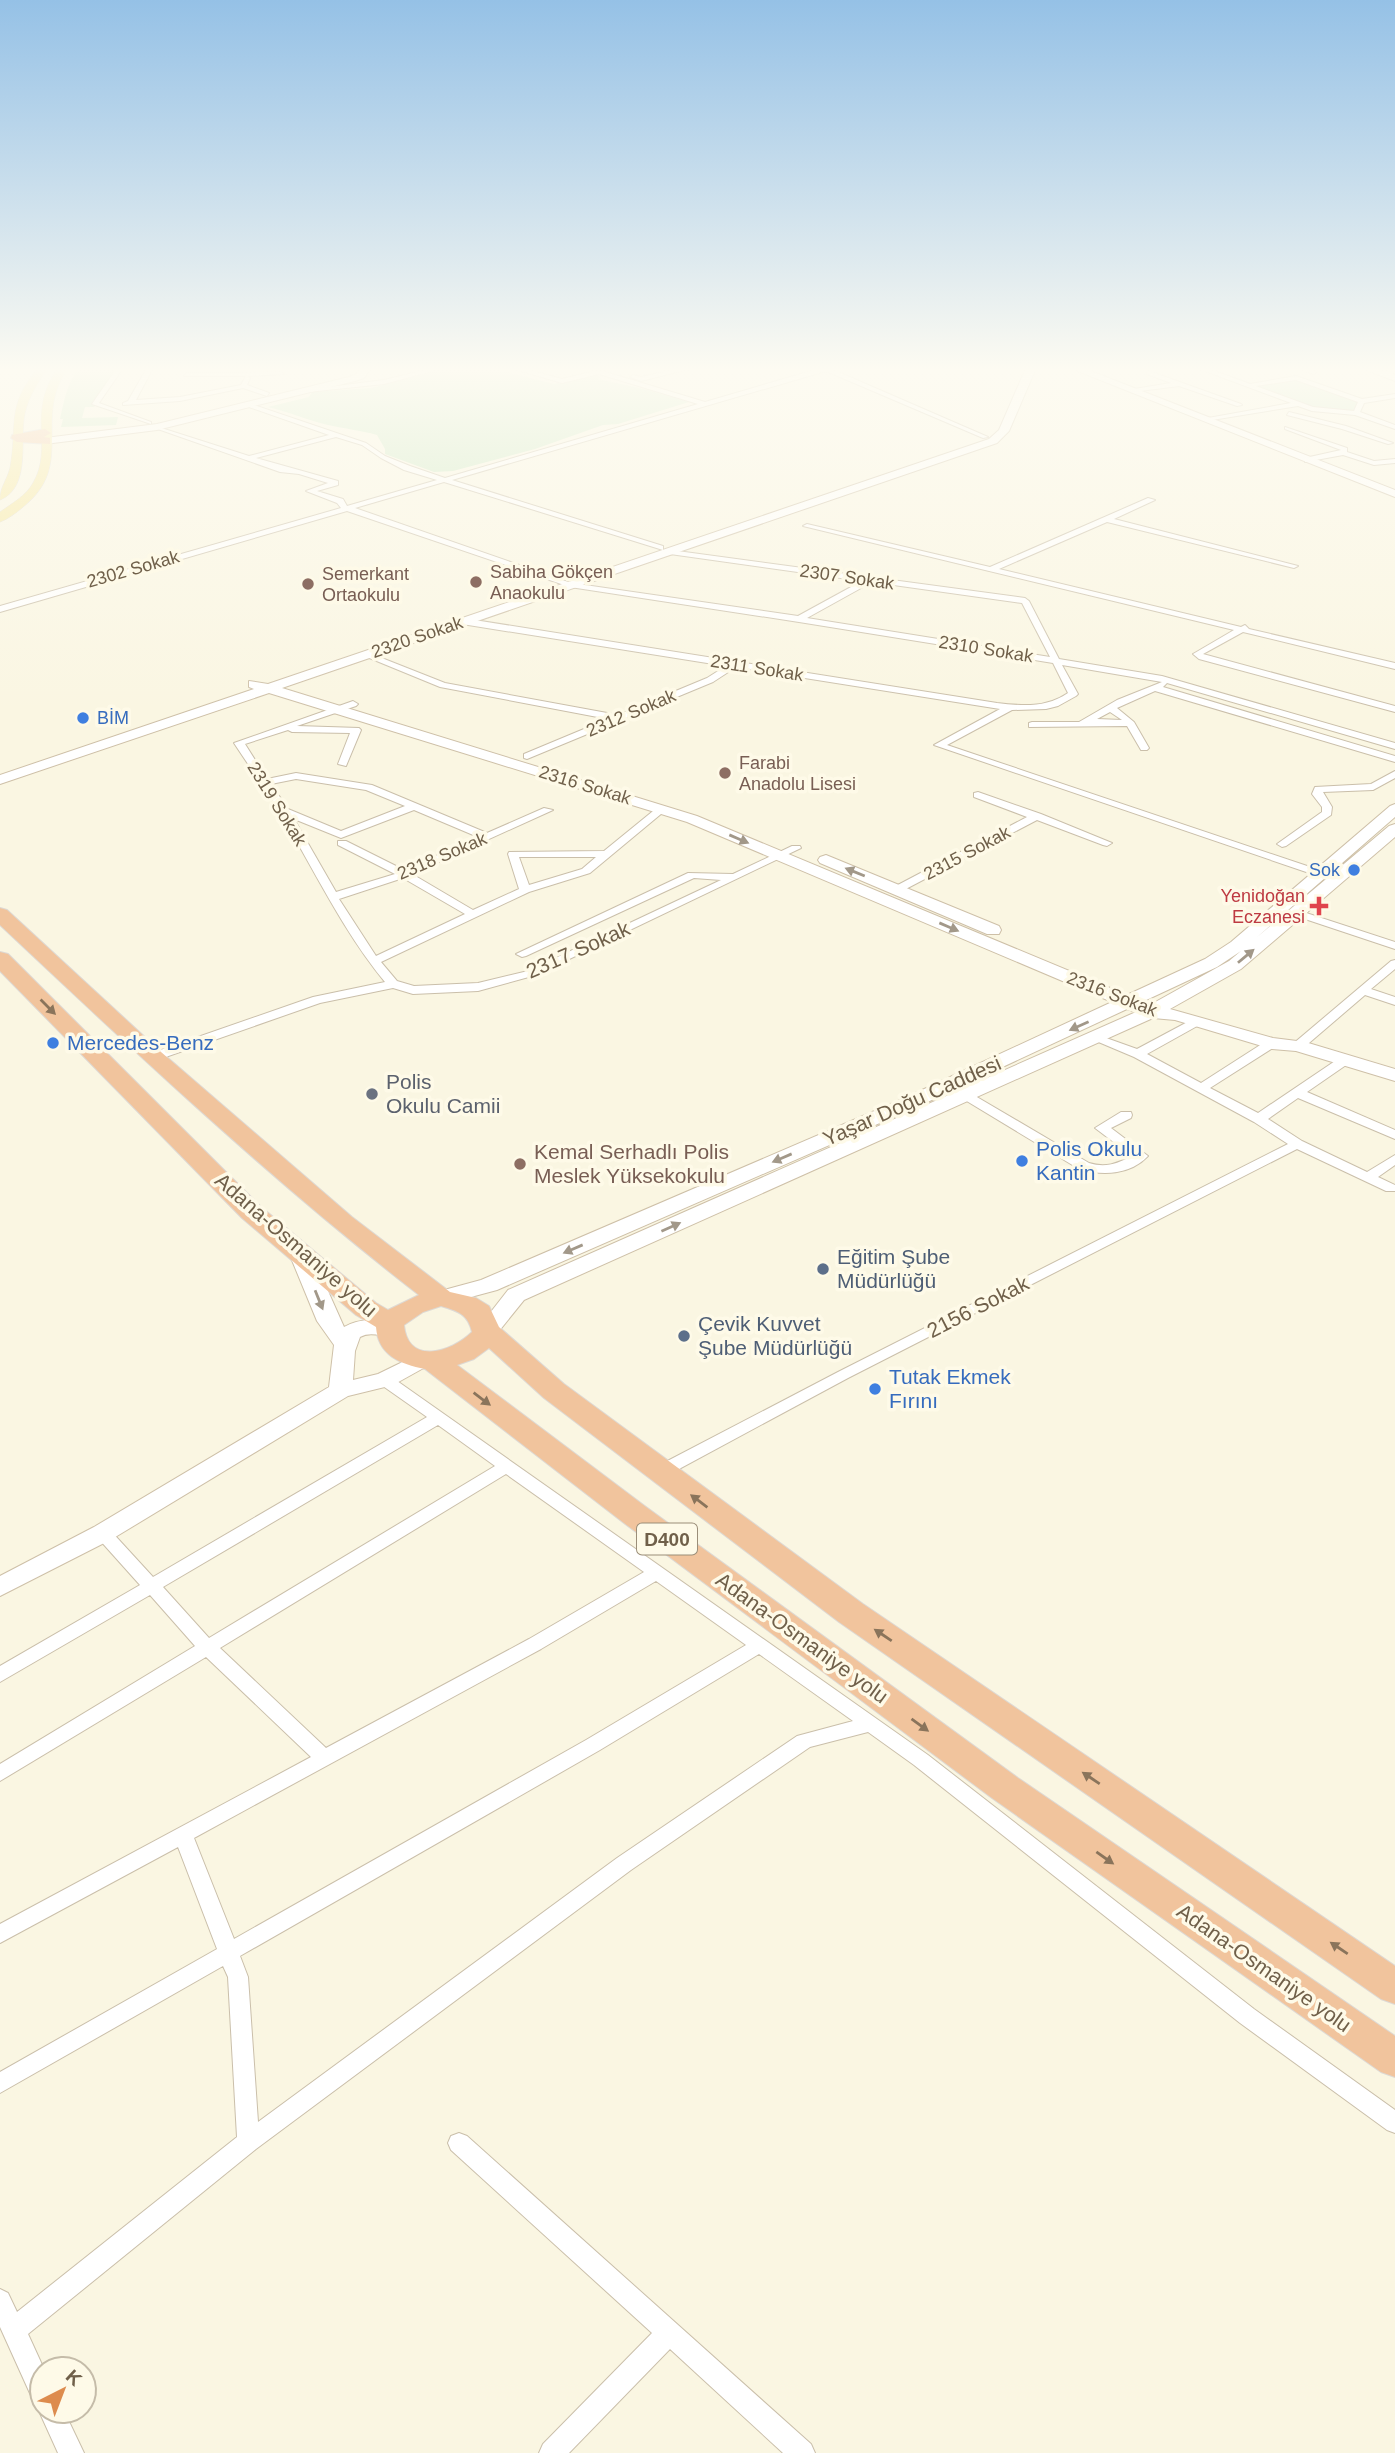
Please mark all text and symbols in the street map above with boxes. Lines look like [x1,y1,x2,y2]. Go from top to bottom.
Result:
street label: 2302 Sokak [85,546,182,592]
street label: 2307 Sokak [799,560,896,594]
place label: Sabiha Gökçen Anaokulu [490,562,613,603]
place label: Semerkant Ortaokulu [322,564,409,605]
marker: Sabiha Gökçen Anaokulu [468,574,484,590]
marker: Semerkant Ortaokulu [300,576,316,592]
street label: 2320 Sokak [369,612,466,662]
street label: 2310 Sokak [937,632,1035,666]
street label: 2311 Sokak [709,651,806,685]
street label: 2312 Sokak [583,685,680,741]
place label: BİM [97,708,129,728]
marker: BİM [75,710,91,726]
place label: Farabi Anadolu Lisesi [739,753,856,794]
street label: 2319 Sokak [243,758,311,850]
street label: 2316 Sokak [537,762,634,809]
marker: Farabi Anadolu Lisesi [717,765,733,781]
street label: 2315 Sokak [920,821,1015,884]
street label: 2318 Sokak [394,828,491,884]
one-way arrow [729,834,750,845]
place label: Sok [1309,860,1341,880]
marker: Sok [1346,862,1362,878]
one-way arrow [844,866,865,877]
place label: Yenidoğan Eczanesi [1221,886,1305,927]
marker: Yenidoğan Eczanesi [1311,898,1327,914]
street label: 2317 Sokak [522,916,634,983]
one-way arrow [939,921,959,933]
one-way arrow [1237,948,1255,964]
street label: 2316 Sokak [1064,968,1161,1021]
one-way arrow [40,999,56,1015]
one-way arrow [1069,1020,1089,1032]
place label: Mercedes-Benz [67,1031,214,1054]
marker: Mercedes-Benz [45,1035,61,1051]
street label: Yaşar Doğu Caddesi [819,1051,1004,1150]
place label: Polis Okulu Camii [386,1070,500,1117]
marker: Polis Okulu Camii [364,1086,380,1102]
place label: Polis Okulu Kantin [1036,1137,1142,1184]
place label: Kemal Serhadlı Polis Meslek Yüksekokulu [534,1140,729,1187]
one-way arrow [771,1153,792,1164]
marker: Polis Okulu Kantin [1014,1153,1030,1169]
marker: Kemal Serhadlı Polis Meslek Yüksekokulu [512,1156,528,1172]
street label: Adana-Osmaniye yolu [211,1168,382,1321]
one-way arrow [660,1221,681,1232]
one-way arrow [562,1243,583,1254]
place label: Eğitim Şube Müdürlüğü [837,1245,950,1292]
marker: Eğitim Şube Müdürlüğü [815,1261,831,1277]
street label: 2156 Sokak [923,1271,1033,1342]
one-way arrow [314,1289,325,1310]
place label: Çevik Kuvvet Şube Müdürlüğü [698,1312,852,1359]
marker: Çevik Kuvvet Şube Müdürlüğü [676,1328,692,1344]
place label: Tutak Ekmek Fırını [889,1365,1011,1412]
marker: Tutak Ekmek Fırını [867,1381,883,1397]
one-way arrow [473,1391,491,1405]
one-way arrow [690,1494,708,1508]
road number: D400 [637,1524,697,1554]
street label: Adana-Osmaniye yolu [712,1568,893,1708]
one-way arrow [874,1628,892,1642]
one-way arrow [911,1718,929,1732]
one-way arrow [1082,1771,1100,1785]
one-way arrow [1095,1851,1115,1864]
street label: Adana-Osmaniye yolu [1173,1899,1356,2036]
one-way arrow [1330,1941,1348,1955]
north arrow [28,2355,98,2425]
text: K [62,2365,86,2390]

